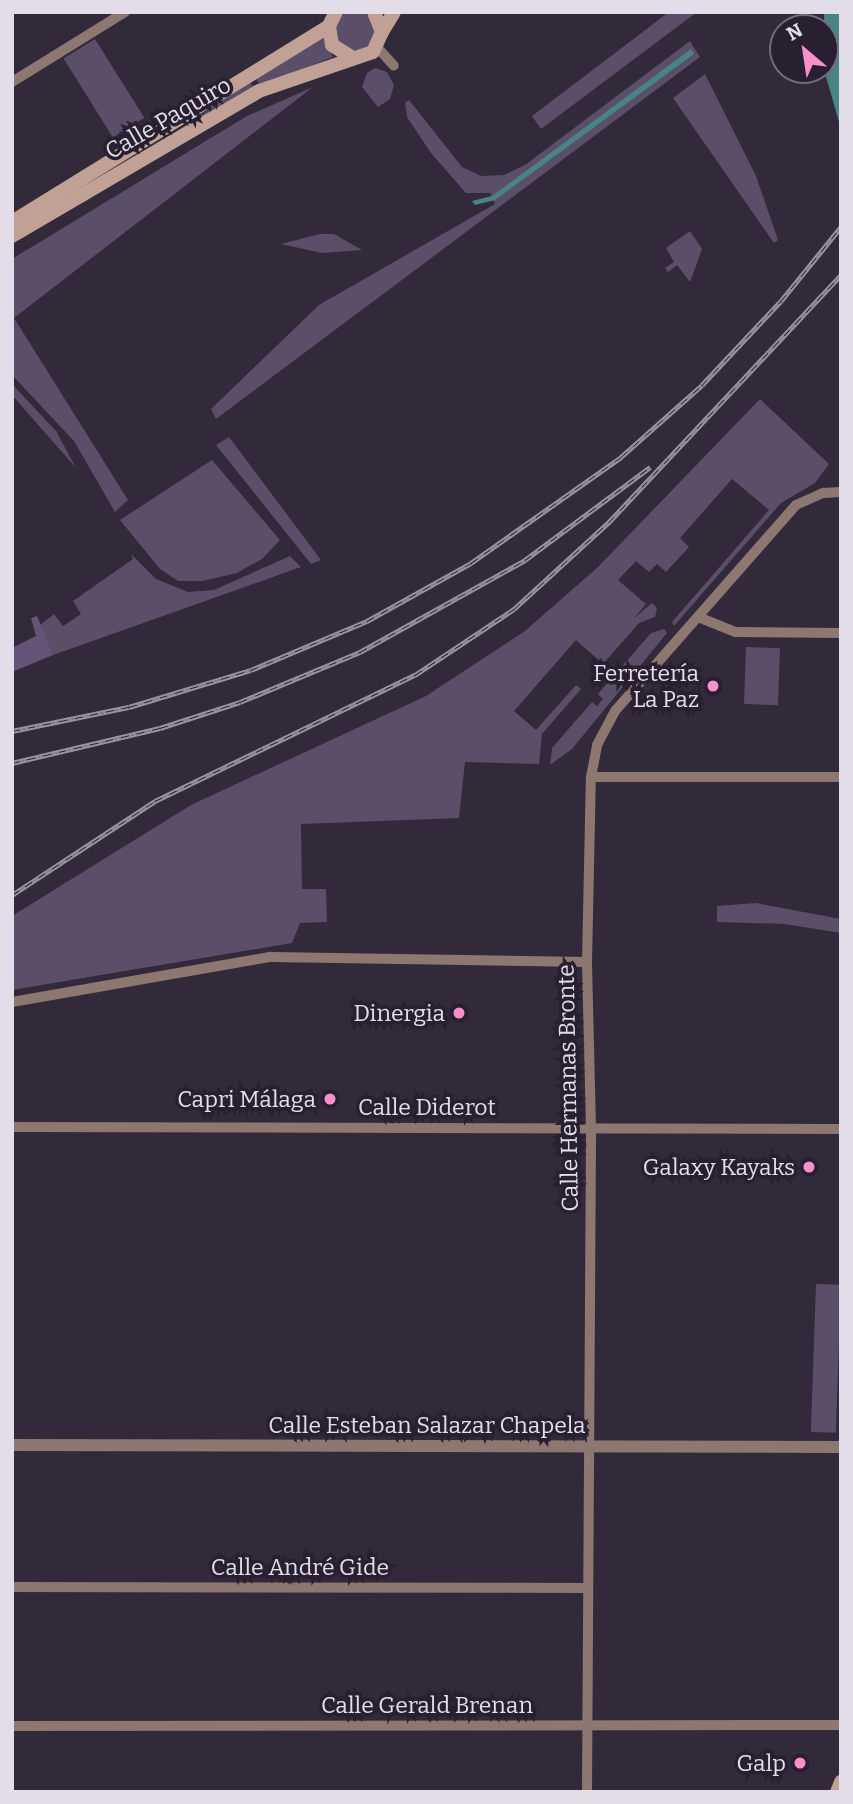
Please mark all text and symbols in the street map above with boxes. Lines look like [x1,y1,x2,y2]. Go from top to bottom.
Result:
north arrow [769,14,839,84]
text: N [783,18,807,46]
street label: Calle Paquiro [100,71,236,165]
place label: Ferretería La Paz [593,659,699,713]
marker: Ferretería La Paz [705,678,721,694]
street label: Calle Hermanas Bronte [552,964,584,1212]
place label: Dinergia [353,999,445,1027]
marker: Dinergia [451,1005,467,1021]
place label: Capri Málaga [177,1085,316,1113]
marker: Capri Málaga [322,1091,338,1107]
street label: Calle Diderot [358,1093,496,1121]
place label: Galaxy Kayaks [643,1153,795,1181]
marker: Galaxy Kayaks [801,1159,817,1175]
street label: Calle Esteban Salazar Chapela [268,1411,586,1439]
street label: Calle André Gide [211,1553,389,1581]
street label: Calle Gerald Brenan [321,1691,533,1719]
place label: Galp [736,1749,786,1777]
marker: Galp [792,1755,808,1771]

